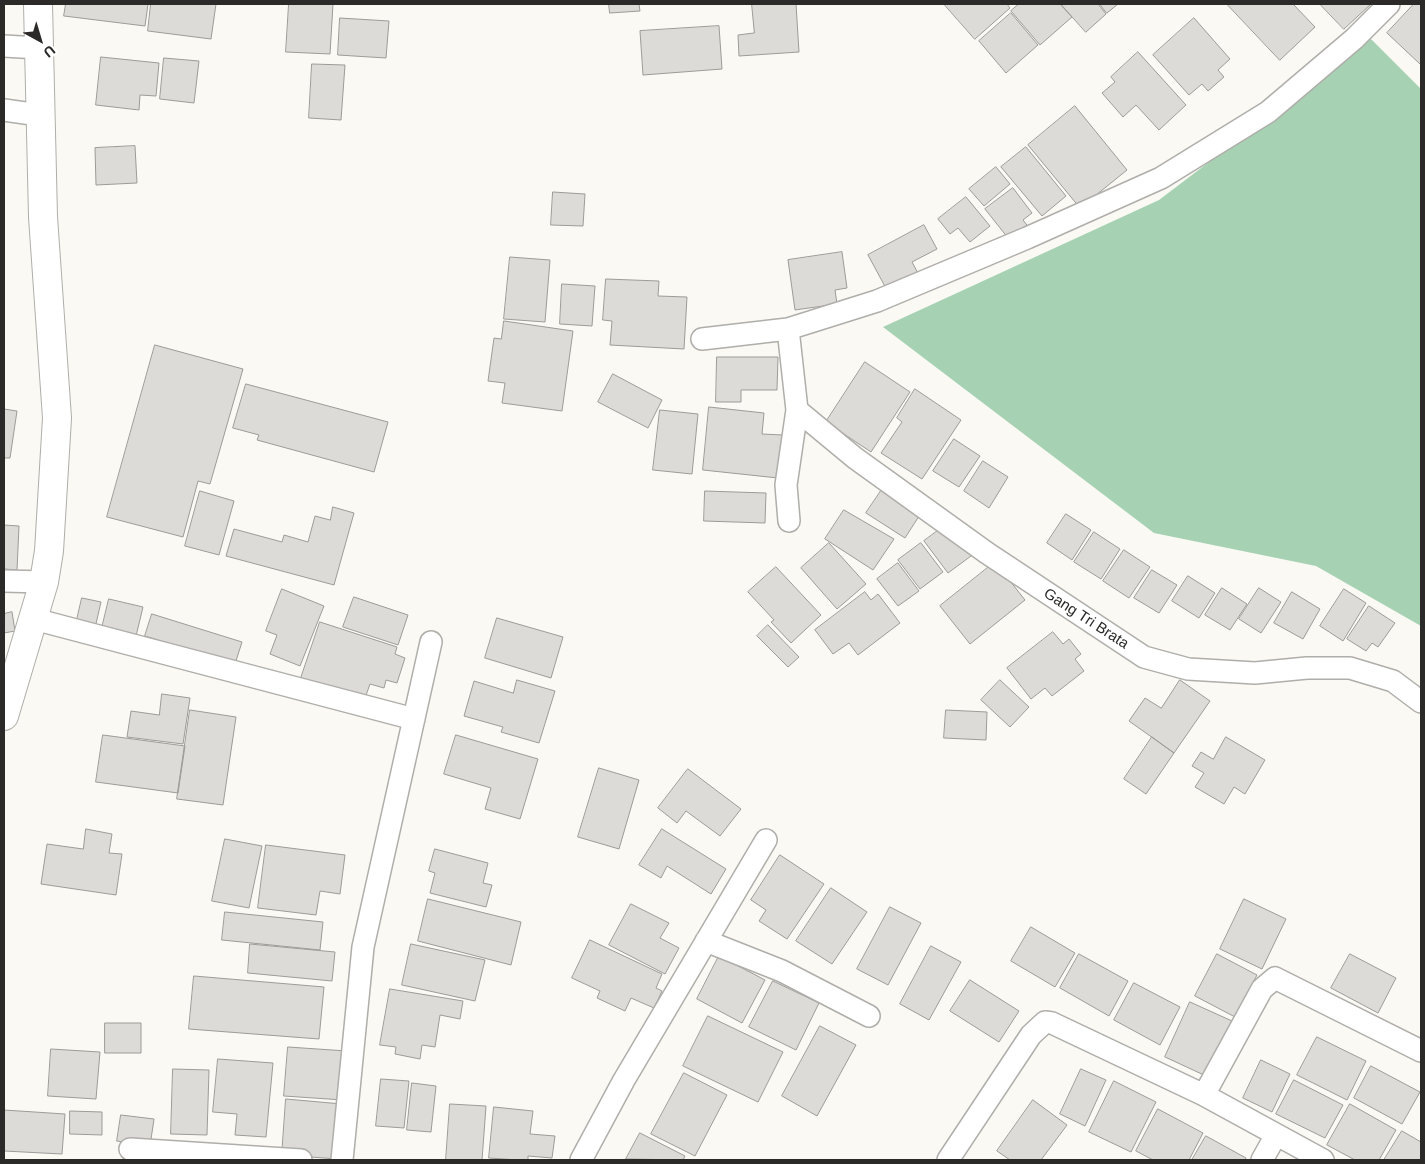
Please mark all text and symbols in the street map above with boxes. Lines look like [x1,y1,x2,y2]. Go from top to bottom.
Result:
north arrow [15,15,65,65]
text: U [40,42,58,61]
street label: Gang Tri Brata [1040,585,1132,653]

